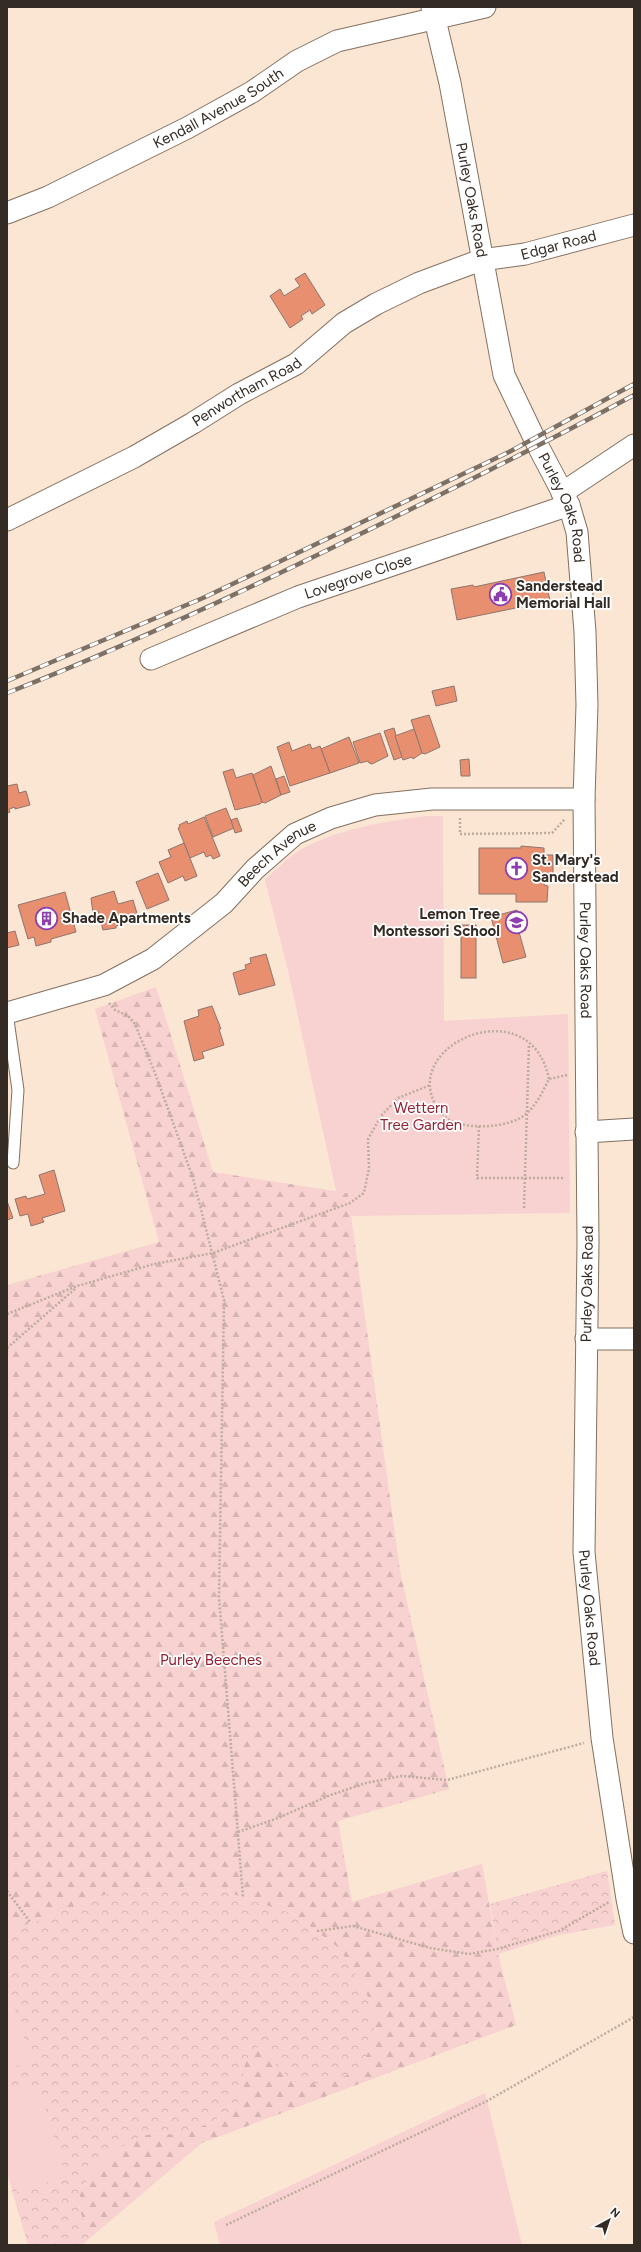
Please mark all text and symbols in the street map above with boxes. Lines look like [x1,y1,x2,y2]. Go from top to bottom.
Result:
street label: Kendall Avenue South [150,64,287,152]
street label: Purley Oaks Road [452,141,491,259]
street label: Edgar Road [519,226,598,264]
street label: Penwortham Road [189,354,306,430]
street label: Purley Oaks Road [534,450,588,563]
street label: Lovegrove Close [302,550,414,603]
place label: Sanderstead Memorial Hall [516,577,610,612]
public building icon: Sanderstead Memorial Hall [487,582,513,608]
street label: Beech Avenue [234,817,319,891]
place label: St. Mary's Sanderstead [532,851,619,886]
church icon: St. Mary's Sanderstead [503,856,529,882]
street label: Purley Oaks Road [576,902,595,1019]
building icon: Shade Apartments [34,905,60,931]
place label: Lemon Tree Montessori School [373,905,501,940]
place label: Shade Apartments [62,909,191,927]
school or university icon: Lemon Tree Montessori School [503,910,529,936]
park label: Wettern Tree Garden [380,1099,462,1134]
street label: Purley Oaks Road [577,1225,597,1343]
street label: Purley Oaks Road [575,1549,604,1667]
park label: Purley Beeches [160,1651,262,1669]
north arrow [589,2200,629,2240]
text: N [608,2205,623,2220]

